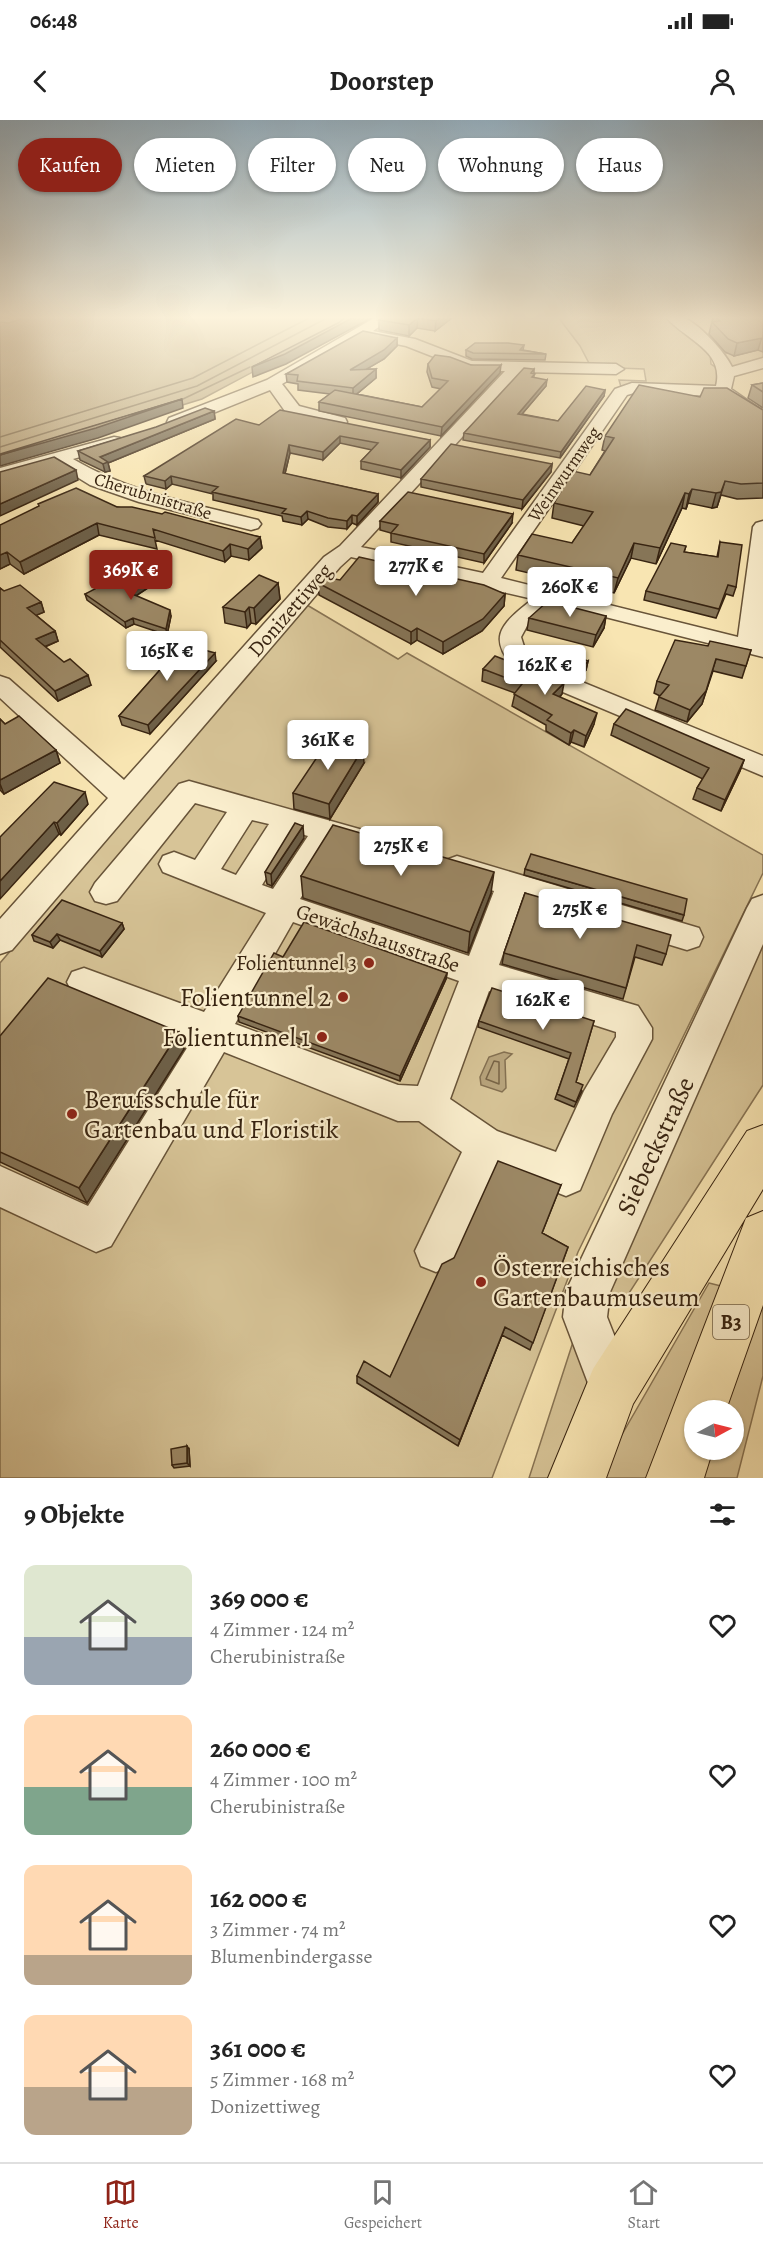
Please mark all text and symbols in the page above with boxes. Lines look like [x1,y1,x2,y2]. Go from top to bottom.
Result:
text: 06:48 [30,6,77,36]
text: Doorstep [329,63,434,99]
icon: back [24,65,57,98]
icon: person [706,65,739,98]
chip: Kaufen [18,138,122,192]
chip: Mieten [134,138,236,192]
chip: Filter [248,138,336,192]
chip: Neu [348,138,426,192]
chip: Wohnung [438,138,564,192]
chip: Haus [576,138,663,192]
street label: Weinwurmweg [522,422,606,527]
street label: Cherubinistraße [91,467,215,525]
pin: 277K € [367,546,465,597]
pin: 369K € [82,550,180,601]
text: 277K € [389,552,443,579]
text: 369K € [103,556,159,583]
street label: Donizettiweg [241,557,339,663]
pin: 260K € [521,567,619,618]
text: 260K € [541,573,599,600]
pin: 165K € [118,631,216,682]
text: 165K € [140,637,194,664]
pin: 162K € [496,645,594,696]
text: 162K € [518,651,572,678]
pin: 361K € [279,720,377,771]
text: 361K € [301,726,355,753]
pin: 275K € [352,826,450,877]
text: 275K € [374,832,428,859]
pin: 275K € [531,889,629,940]
text: 275K € [553,895,607,922]
street label: Gewächshausstraße [292,897,464,979]
place label: Folientunnel 3 [236,949,357,977]
marker: Folientunnel 3 [362,956,376,970]
place label: Folientunnel 2 [180,980,331,1015]
pin: 162K € [494,980,592,1031]
text: 162K € [516,986,570,1013]
marker: Folientunnel 2 [336,990,350,1004]
place label: Folientunnel 1 [162,1020,310,1055]
marker: Folientunnel 1 [315,1030,329,1044]
street label: Siebeckstraße [608,1071,703,1221]
place label: Berufsschule für Gartenbau und Floristik [84,1082,339,1147]
marker: Berufsschule für Gartenbau und Floristik [65,1107,79,1121]
place label: Österreichisches Gartenbaumuseum [493,1250,700,1315]
marker: Österreichisches Gartenbaumuseum [474,1275,488,1289]
road number: B3 [713,1305,749,1339]
north arrow [684,1400,744,1460]
map controls [684,1400,744,1460]
text: 9 Objekte [24,1497,125,1532]
icon: filters [706,1498,739,1531]
text: 369 000 € [210,1581,309,1616]
icon: home [72,1589,144,1661]
icon: heart [706,1609,739,1642]
text: 4 Zimmer · 124 m² [210,1616,354,1643]
text: Cherubinistraße [210,1643,345,1670]
text: 260 000 € [210,1731,311,1766]
icon: home [72,1739,144,1811]
icon: heart [706,1759,739,1792]
text: 4 Zimmer · 100 m² [210,1766,357,1793]
text: Cherubinistraße [210,1793,345,1820]
text: 162 000 € [210,1881,307,1916]
icon: home [72,1889,144,1961]
icon: heart [706,1909,739,1942]
text: 3 Zimmer · 74 m² [210,1916,346,1943]
text: Blumenbindergasse [210,1943,372,1970]
text: 361 000 € [210,2031,306,2066]
icon: home [72,2039,144,2111]
icon: heart [706,2059,739,2092]
text: 5 Zimmer · 168 m² [210,2066,354,2093]
text: Donizettiweg [210,2093,320,2120]
tab: Karte [103,2176,139,2234]
tab: Gespeichert [344,2176,422,2234]
tab: Start [627,2176,660,2234]

